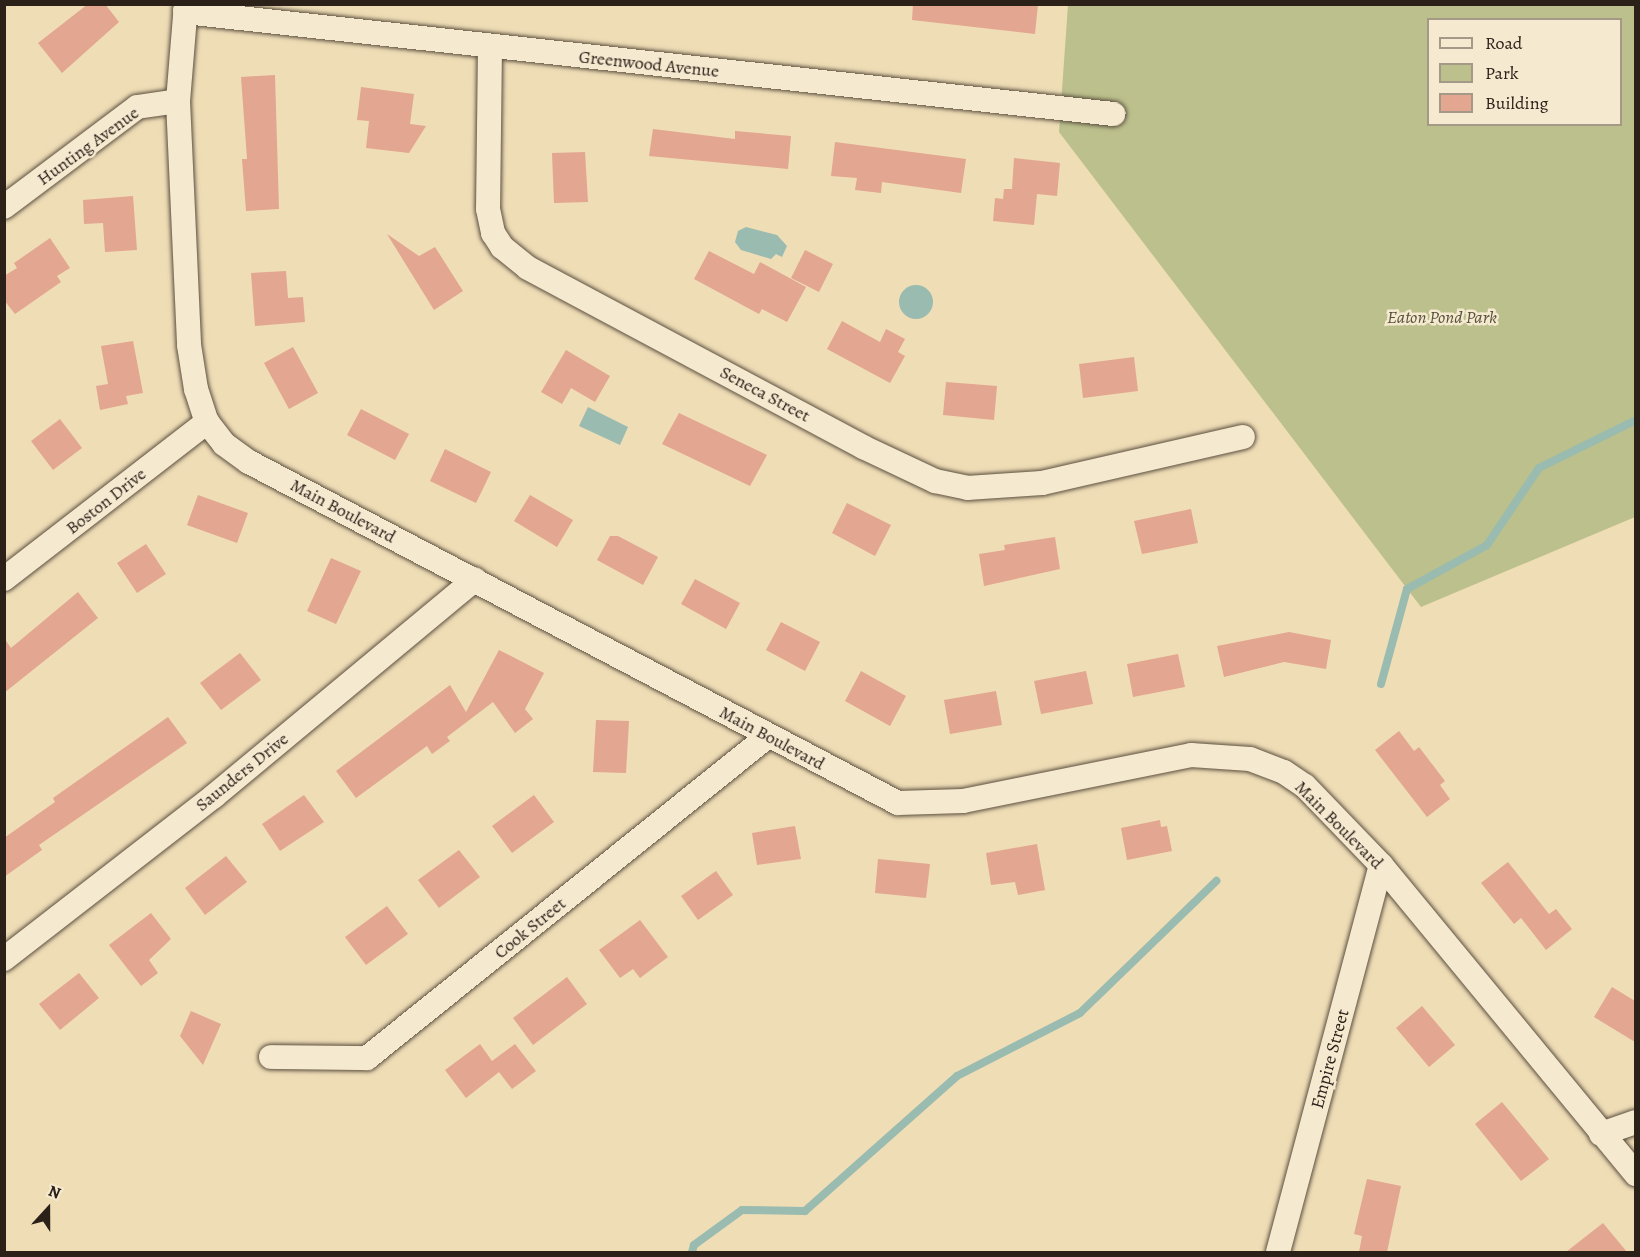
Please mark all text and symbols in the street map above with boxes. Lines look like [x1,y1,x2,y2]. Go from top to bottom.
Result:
legend [1427,18,1622,126]
text: Road [1485,31,1522,55]
street label: Greenwood Avenue [578,46,720,82]
text: Park [1485,61,1519,85]
text: Building [1485,91,1549,115]
street label: Hunting Avenue [33,102,143,190]
park label: Eaton Pond Park [1387,306,1497,328]
street label: Seneca Street [716,361,814,427]
street label: Boston Drive [62,463,150,539]
street label: Main Boulevard [287,474,399,548]
street label: Main Boulevard [716,701,828,775]
street label: Saunders Drive [191,728,293,816]
street label: Main Boulevard [1290,776,1388,874]
street label: Cook Street [490,893,570,963]
street label: Empire Street [1306,1007,1354,1111]
north arrow [18,1179,78,1239]
text: N [45,1180,64,1205]

